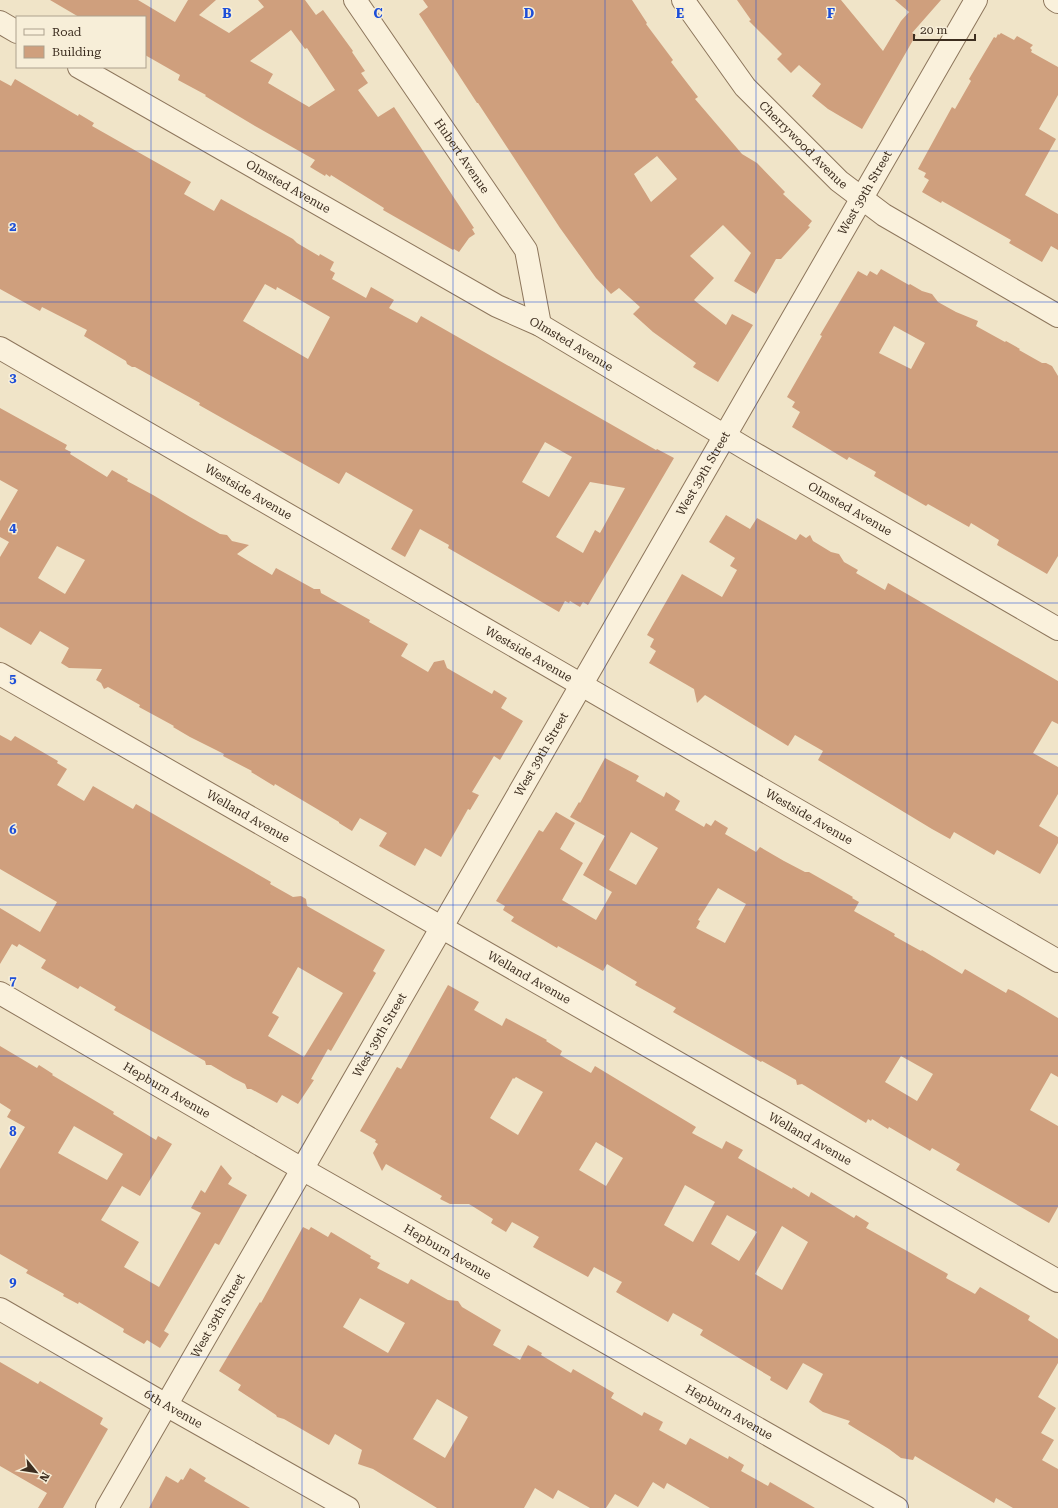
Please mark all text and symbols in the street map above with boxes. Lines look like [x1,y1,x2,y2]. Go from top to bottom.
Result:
text: B [222,6,232,21]
text: C [373,6,383,21]
text: D [524,6,534,21]
text: E [676,6,684,21]
text: F [827,6,835,21]
legend [16,16,146,68]
scale bar [914,16,975,42]
text: 20 m [920,23,947,37]
text: Road [52,25,82,39]
text: Building [52,45,101,59]
street label: Cherrywood Avenue [756,98,850,192]
street label: Hubert Avenue [431,116,492,196]
street label: West 39th Street [835,148,895,237]
street label: Olmsted Avenue [244,157,333,216]
text: 2 [9,219,17,234]
street label: Olmsted Avenue [527,314,616,374]
text: 3 [9,370,17,385]
street label: West 39th Street [673,428,733,518]
street label: Westside Avenue [202,461,295,523]
street label: Olmsted Avenue [806,479,895,539]
text: 4 [9,520,17,535]
street label: Westside Avenue [483,624,575,685]
text: 5 [9,671,17,686]
street label: West 39th Street [512,709,571,799]
street label: Westside Avenue [763,786,855,848]
street label: Welland Avenue [204,787,293,846]
text: 6 [9,822,17,837]
street label: Welland Avenue [485,948,574,1007]
text: 7 [9,973,17,988]
street label: West 39th Street [350,990,410,1079]
street label: Hepburn Avenue [121,1059,213,1121]
street label: Welland Avenue [766,1109,855,1168]
text: 8 [9,1124,17,1139]
street label: Hepburn Avenue [401,1221,494,1283]
street label: West 39th Street [188,1271,248,1360]
text: 9 [9,1274,17,1289]
street label: Hepburn Avenue [683,1382,776,1443]
street label: 6th Avenue [141,1387,205,1431]
north arrow [16,1452,56,1492]
text: N [36,1470,52,1484]

